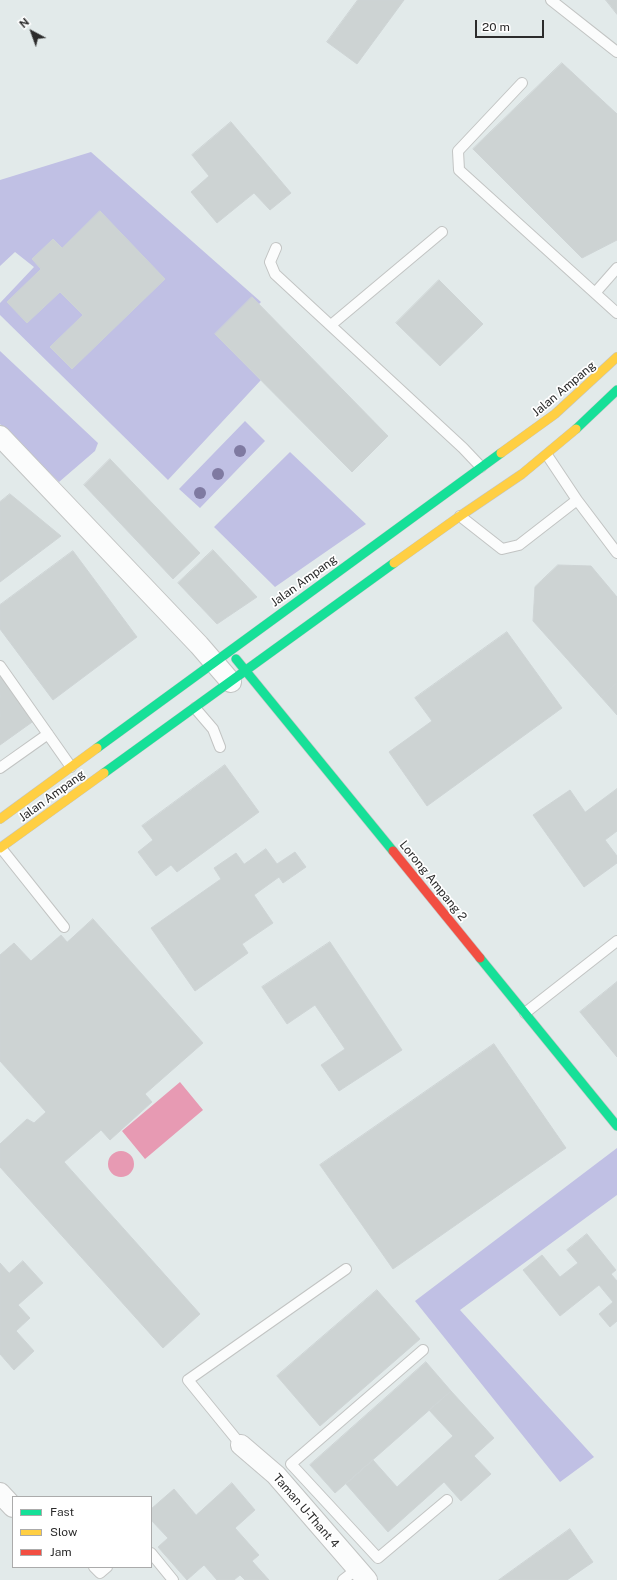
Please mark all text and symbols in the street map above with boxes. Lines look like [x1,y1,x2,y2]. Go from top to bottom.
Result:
north arrow [12,12,52,52]
scale bar [477,12,546,38]
text: N [17,16,31,30]
text: 20 m [482,20,510,34]
street label: Jalan Ampang [529,358,599,420]
street label: Jalan Ampang [268,552,340,610]
street label: Jalan Ampang [16,767,88,825]
street label: Lorong Ampang 2 [396,838,470,924]
street label: Taman U-Thant 4 [270,1471,342,1551]
legend [12,1496,152,1568]
text: Fast [50,1505,74,1519]
text: Slow [50,1525,77,1539]
text: Jam [50,1545,72,1559]

